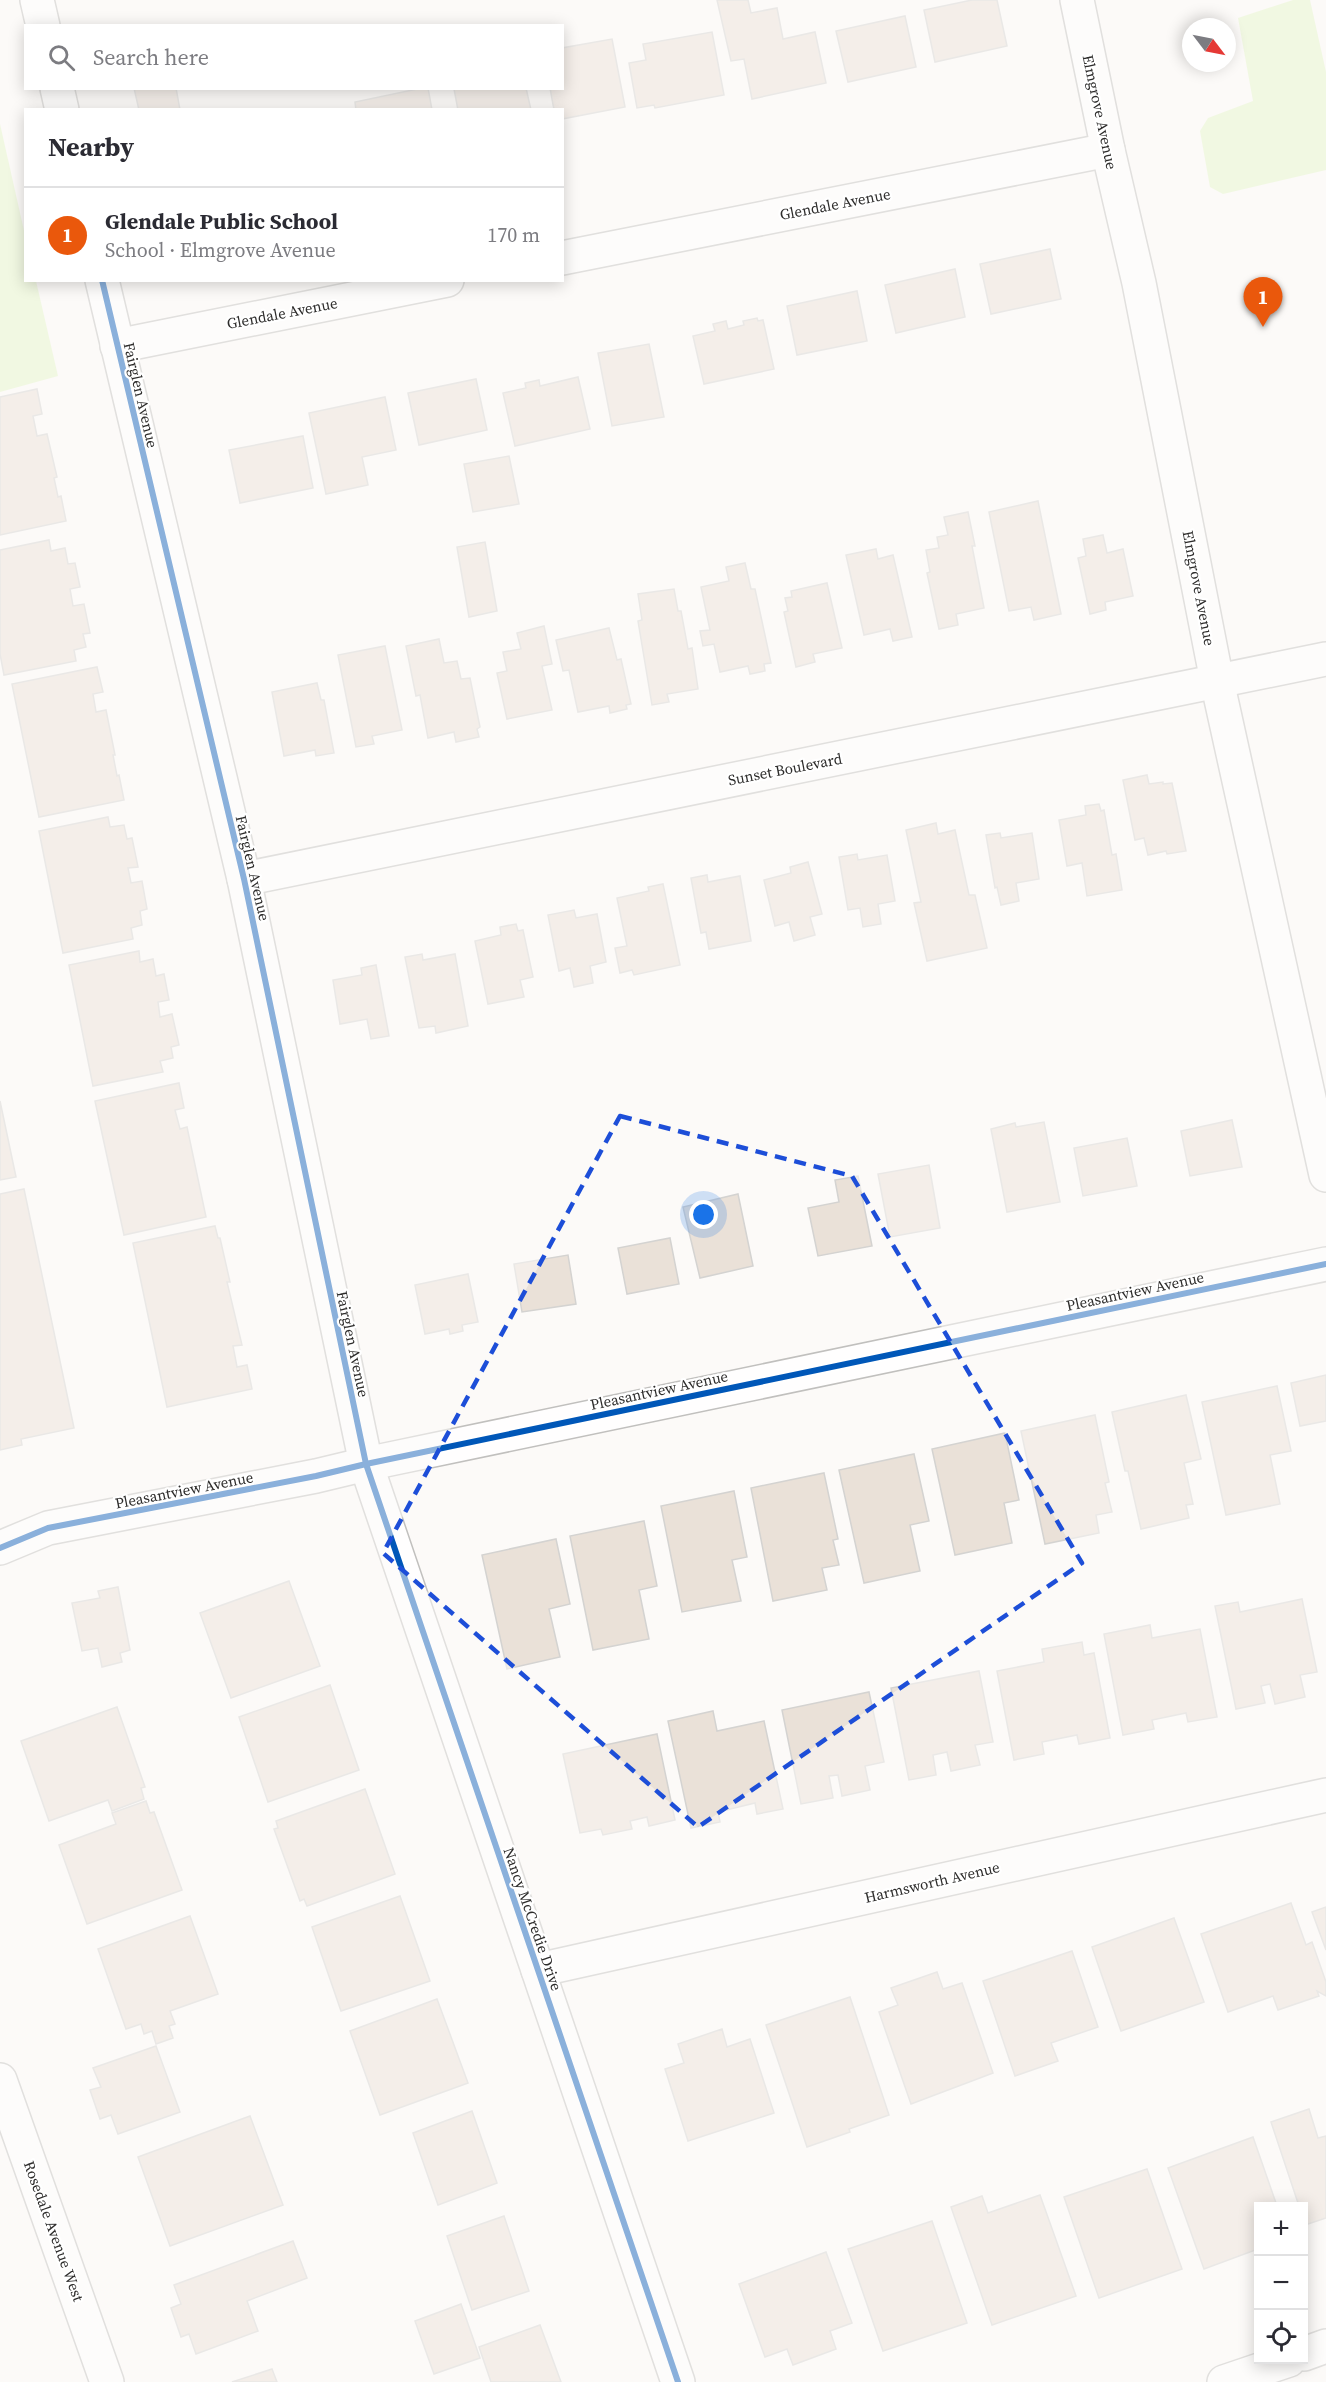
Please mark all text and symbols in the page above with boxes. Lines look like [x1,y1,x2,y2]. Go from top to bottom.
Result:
north arrow [1182,18,1236,72]
search box [24,24,564,90]
icon: search [45,41,78,74]
text: Search here [93,42,209,72]
street label: Elmgrove Avenue [1078,53,1122,172]
text: Nearby [48,129,134,165]
street label: Glendale Avenue [778,183,892,225]
text: Glendale Public School [105,206,338,236]
text: 1 [62,221,73,249]
text: 170 m [487,221,540,249]
text: School · Elmgrove Avenue [105,236,336,264]
pin: 1 [1244,278,1282,327]
street label: Glendale Avenue [225,292,339,334]
street label: Fairglen Avenue [119,340,163,450]
street label: Elmgrove Avenue [1178,529,1221,648]
street label: Sunset Boulevard [726,748,844,790]
street label: Fairglen Avenue [231,813,275,923]
your location [689,1200,718,1229]
street label: Pleasantview Avenue [1064,1266,1206,1316]
street label: Fairglen Avenue [332,1289,375,1399]
street label: Pleasantview Avenue [588,1365,730,1415]
street label: Pleasantview Avenue [113,1466,255,1514]
street label: Nancy McCredie Drive [499,1845,567,1994]
street label: Harmsworth Avenue [862,1856,1002,1908]
street label: Rosedale Avenue West [19,2158,89,2304]
map controls [1254,2202,1308,2364]
button: + [1254,2202,1308,2256]
button: − [1254,2256,1308,2310]
button: locate [1254,2310,1308,2364]

